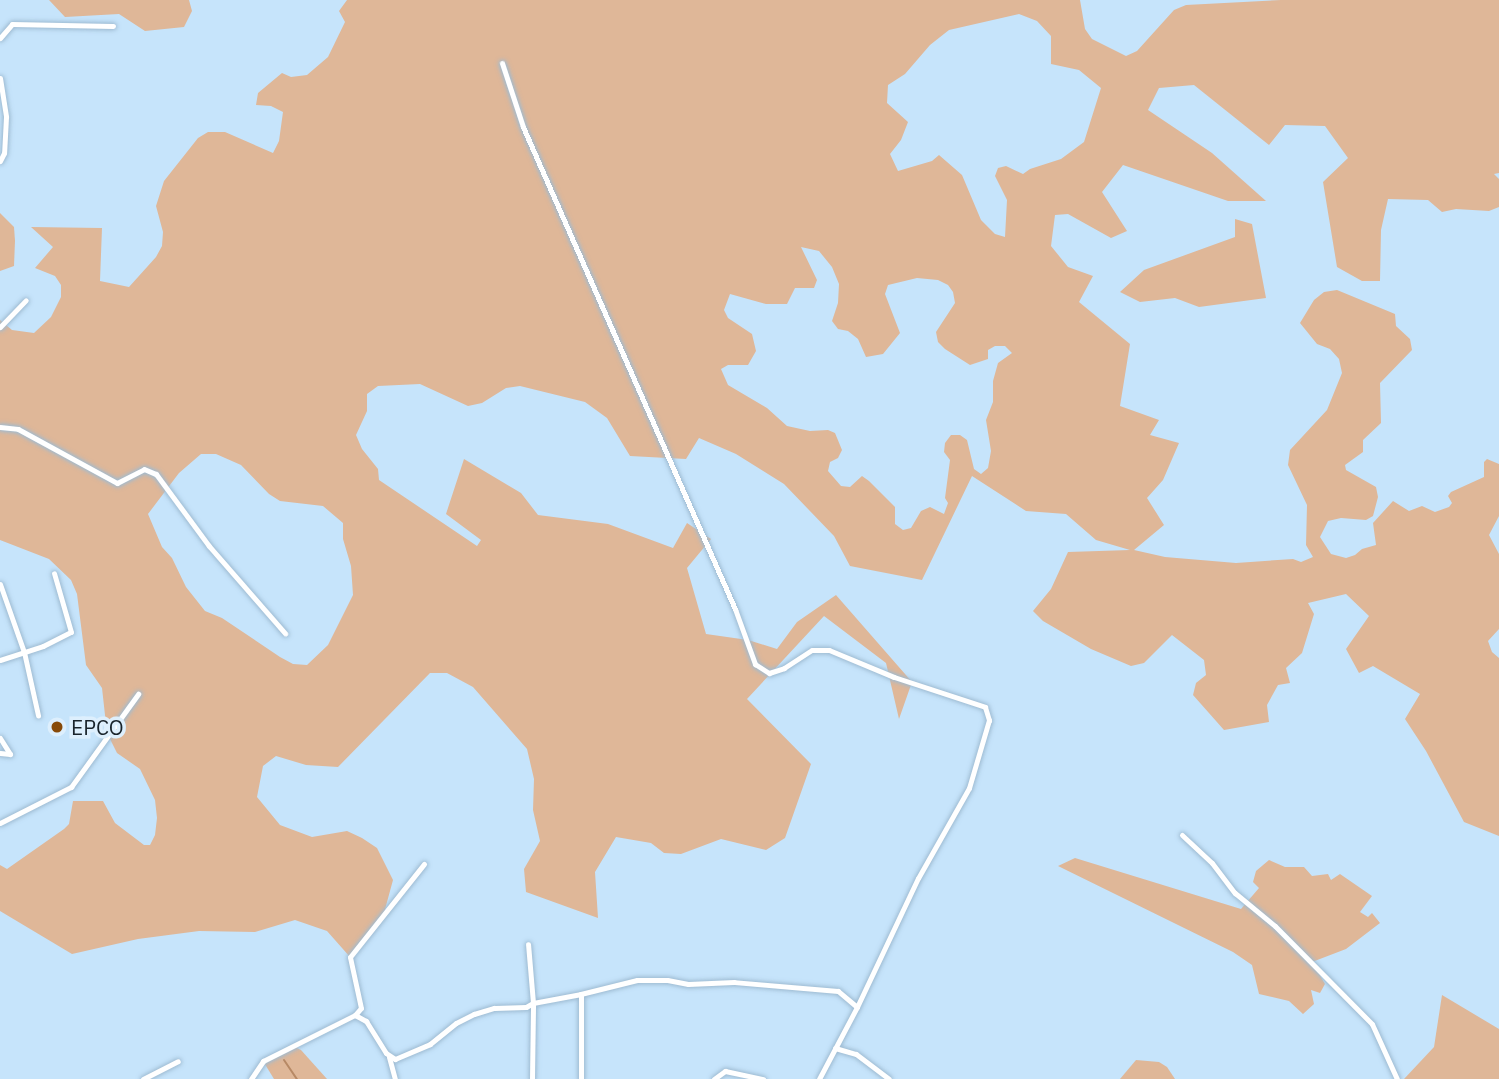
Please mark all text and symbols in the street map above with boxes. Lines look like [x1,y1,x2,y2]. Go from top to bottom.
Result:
place label: EPCO [71,714,124,740]
marker: EPCO [49,719,65,735]

